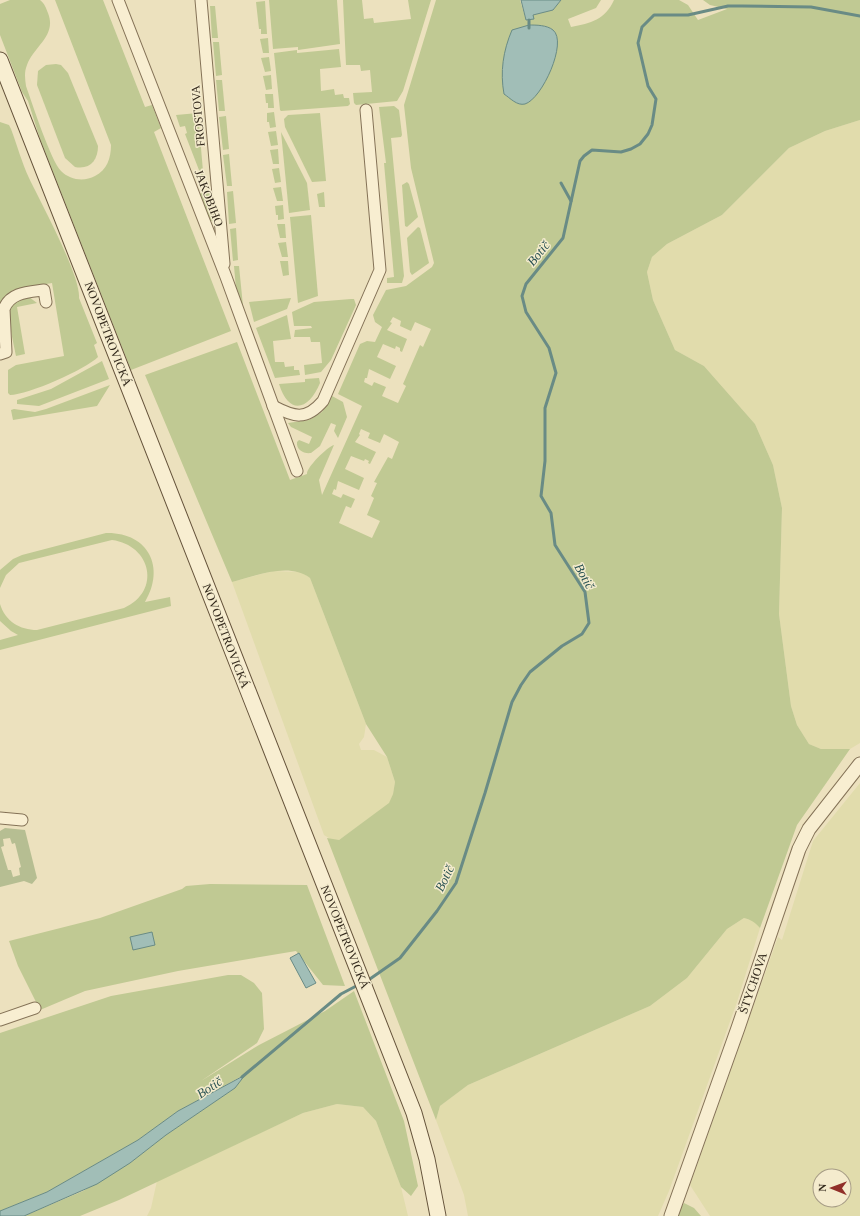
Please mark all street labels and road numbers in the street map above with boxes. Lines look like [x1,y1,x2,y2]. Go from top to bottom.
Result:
street label: FROSTOVA [188,84,208,147]
street label: JAKOBIHO [192,167,226,229]
street label: NOVOPETROVICKÁ [82,280,134,388]
street label: NOVOPETROVICKÁ [200,582,252,690]
street label: NOVOPETROVICKÁ [318,883,372,991]
street label: ŠTYCHOVA [736,950,770,1015]

